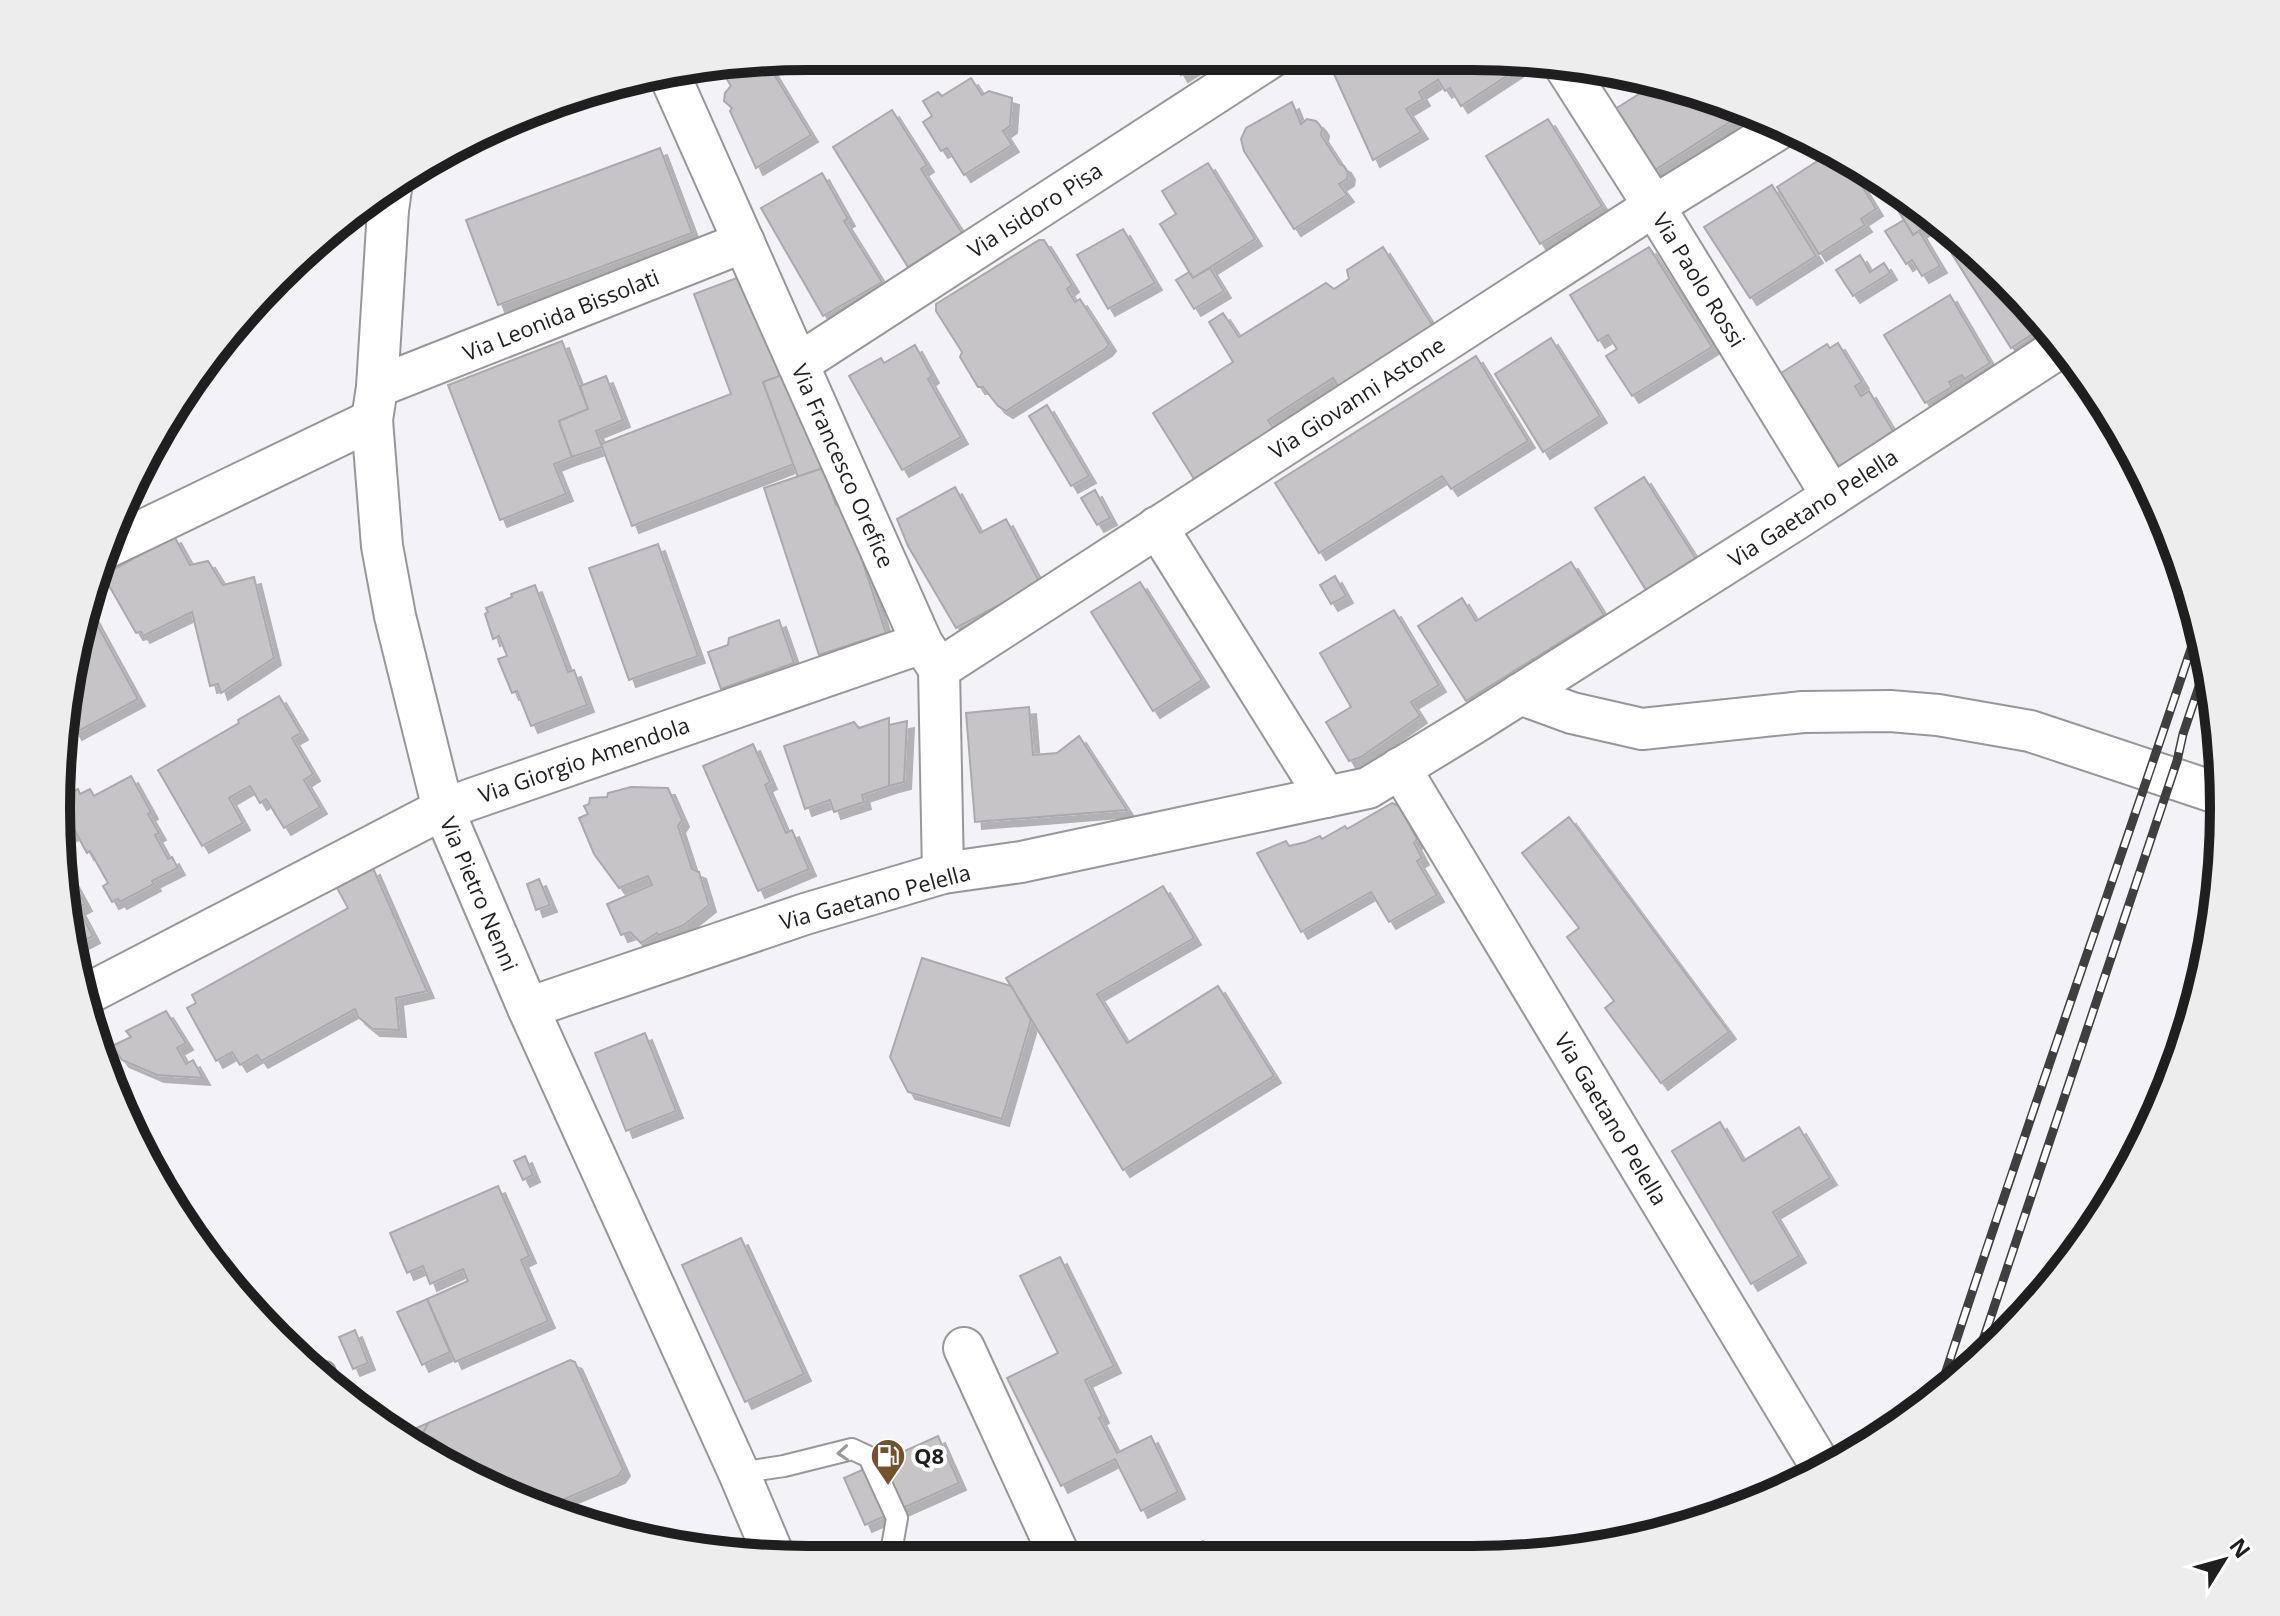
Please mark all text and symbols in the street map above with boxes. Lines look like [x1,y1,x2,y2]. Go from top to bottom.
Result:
street label: Via Isidoro Pisa [961,154,1108,264]
street label: Via Paolo Rossi [1647,207,1753,352]
street label: Via Leonida Bissolati [458,261,663,367]
street label: Via Giovanni Astone [1263,329,1450,465]
street label: Via Francesco Orefice [786,359,902,572]
street label: Via Gaetano Pelella [1722,441,1903,573]
street label: Via Giorgio Amendola [474,709,693,809]
street label: Via Pietro Nenni [434,812,526,975]
street label: Via Gaetano Pelella [776,856,974,936]
street label: Via Gaetano Pelella [1548,1027,1675,1210]
fuel station icon: Q8 [869,1437,907,1487]
place label: Q8 [914,1440,944,1470]
one-way arrow [837,1444,849,1461]
north arrow [2184,1520,2264,1600]
text: N [2223,1531,2258,1564]

